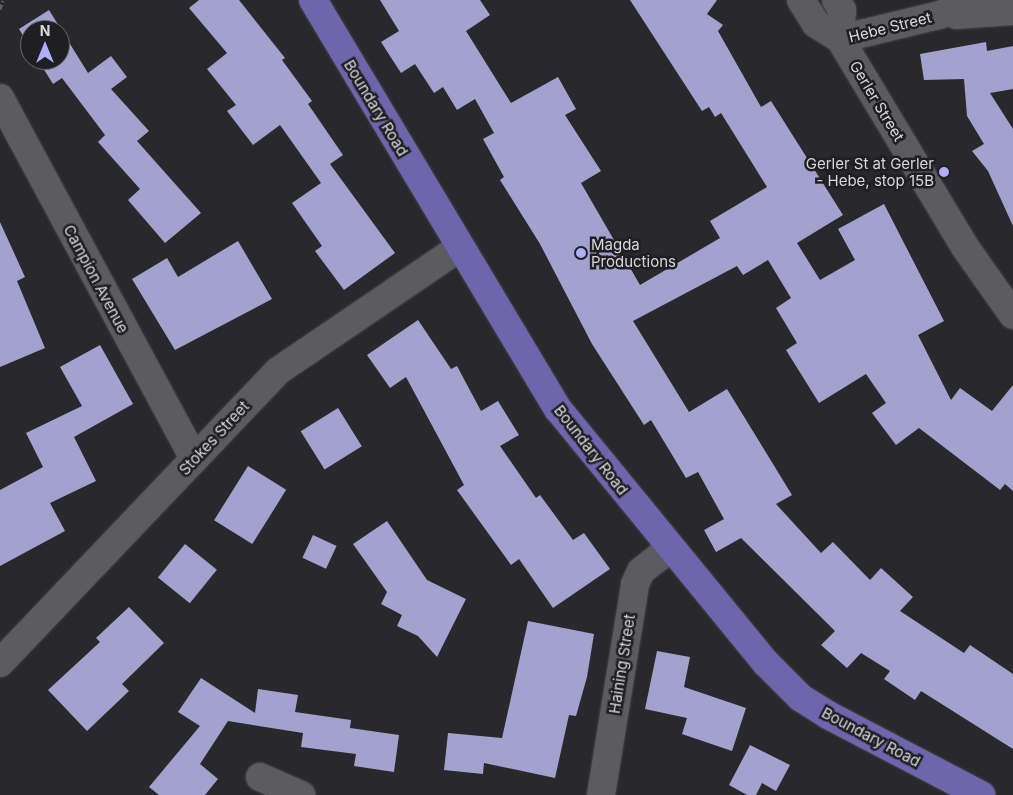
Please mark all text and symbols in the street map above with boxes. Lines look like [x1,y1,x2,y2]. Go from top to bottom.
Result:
street label: Hebe Street [847,8,933,46]
north arrow [20,20,70,70]
text: N [40,22,50,39]
street label: Boundary Road [340,57,412,159]
street label: Gerler Street [846,58,908,144]
place label: Gerler St at Gerler - Hebe, stop 15B [806,154,934,189]
marker: Gerler St at Gerler - Hebe, stop 15B [938,166,950,178]
street label: Campion Avenue [60,222,132,336]
place label: Magda Productions [591,235,676,270]
marker: Magda Productions [575,247,587,259]
street label: Stokes Street [175,397,253,479]
street label: Boundary Road [550,402,632,498]
street label: Haining Street [605,613,639,715]
street label: Boundary Road [819,704,923,770]

